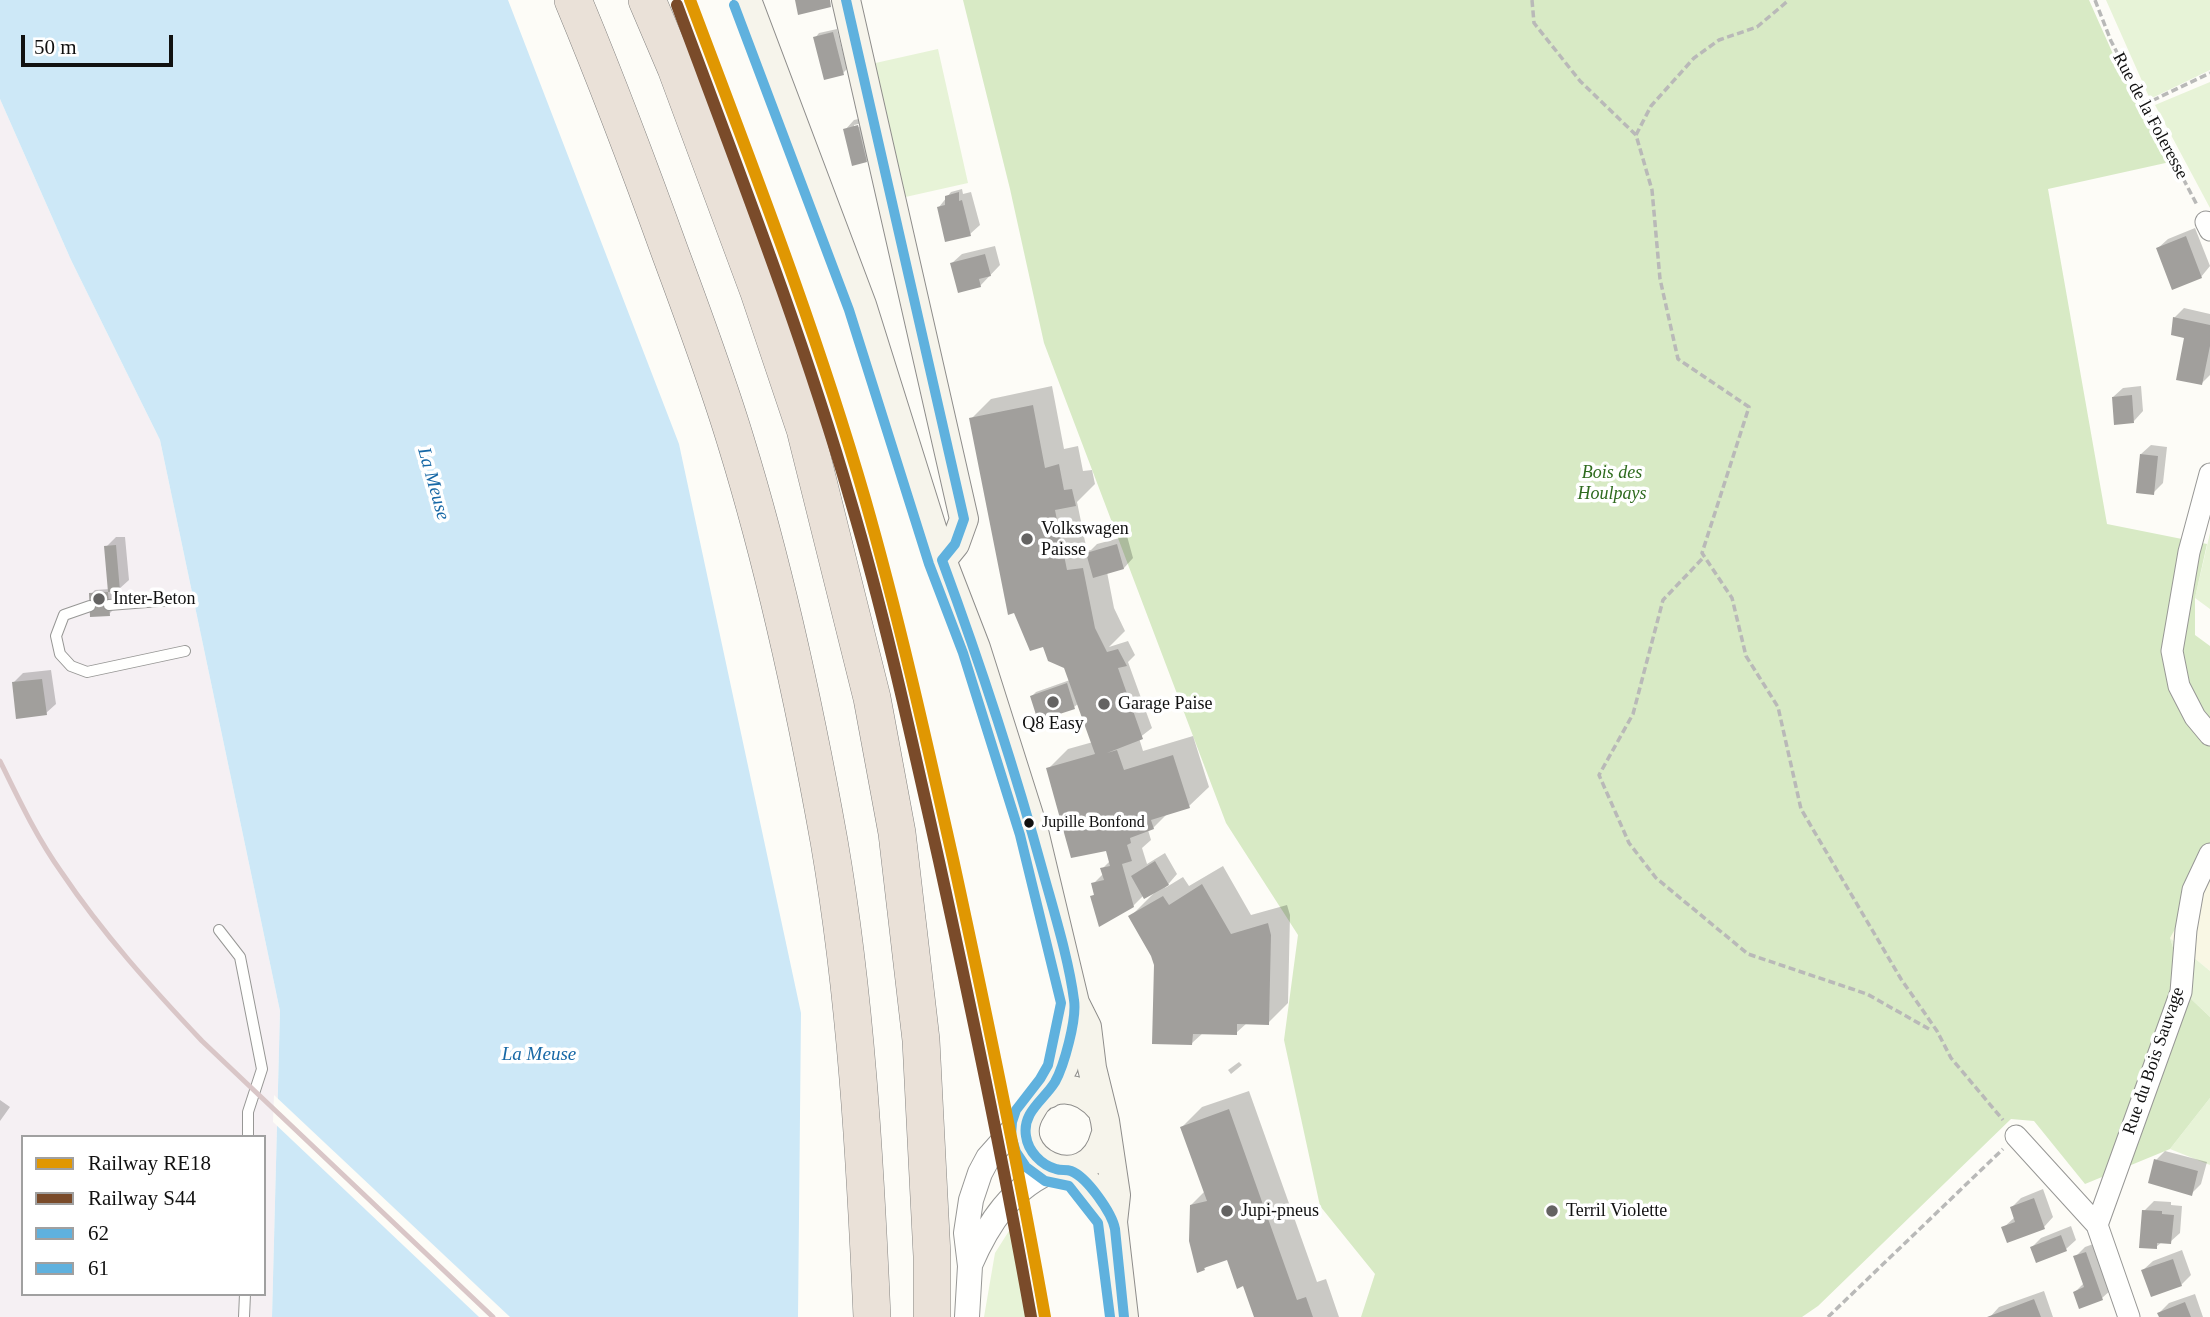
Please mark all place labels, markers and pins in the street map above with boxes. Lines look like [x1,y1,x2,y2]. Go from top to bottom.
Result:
place label: Volkswagen Paisse [1041,518,1129,560]
marker: Volkswagen Paisse [1019,531,1035,547]
place label: Inter-Beton [113,588,196,610]
marker: Inter-Beton [91,591,107,607]
place label: Garage Paise [1118,693,1212,715]
marker: Q8 Easy [1045,694,1061,710]
marker: Garage Paise [1096,696,1112,712]
place label: Q8 Easy [1022,713,1084,735]
place label: Jupille Bonfond [1042,813,1145,833]
marker: Jupille Bonfond [1022,816,1036,830]
place label: Jupi-pneus [1241,1200,1319,1222]
place label: Terril Violette [1566,1200,1667,1222]
marker: Jupi-pneus [1219,1203,1235,1219]
marker: Terril Violette [1544,1203,1560,1219]

